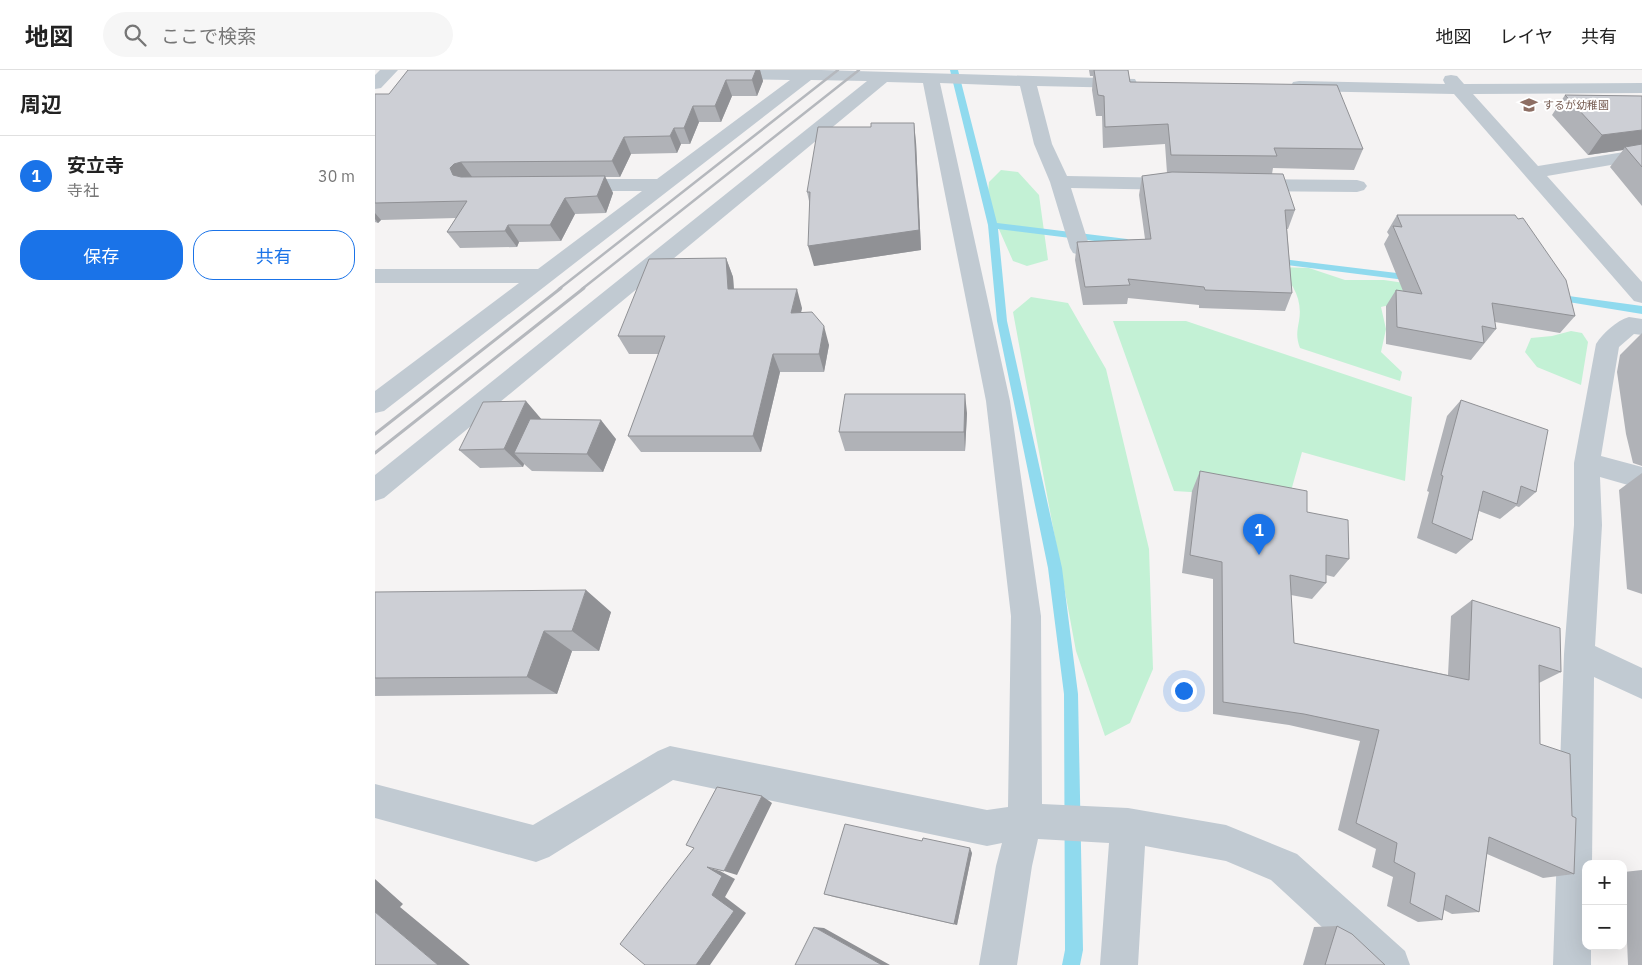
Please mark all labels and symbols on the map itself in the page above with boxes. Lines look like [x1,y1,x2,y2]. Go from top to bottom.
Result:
school or university icon: するが幼稚園 [1519,95,1539,115]
place label: するが幼稚園 [1543,98,1609,112]
pin: 1 [1243,514,1275,555]
your location [1171,678,1197,704]

